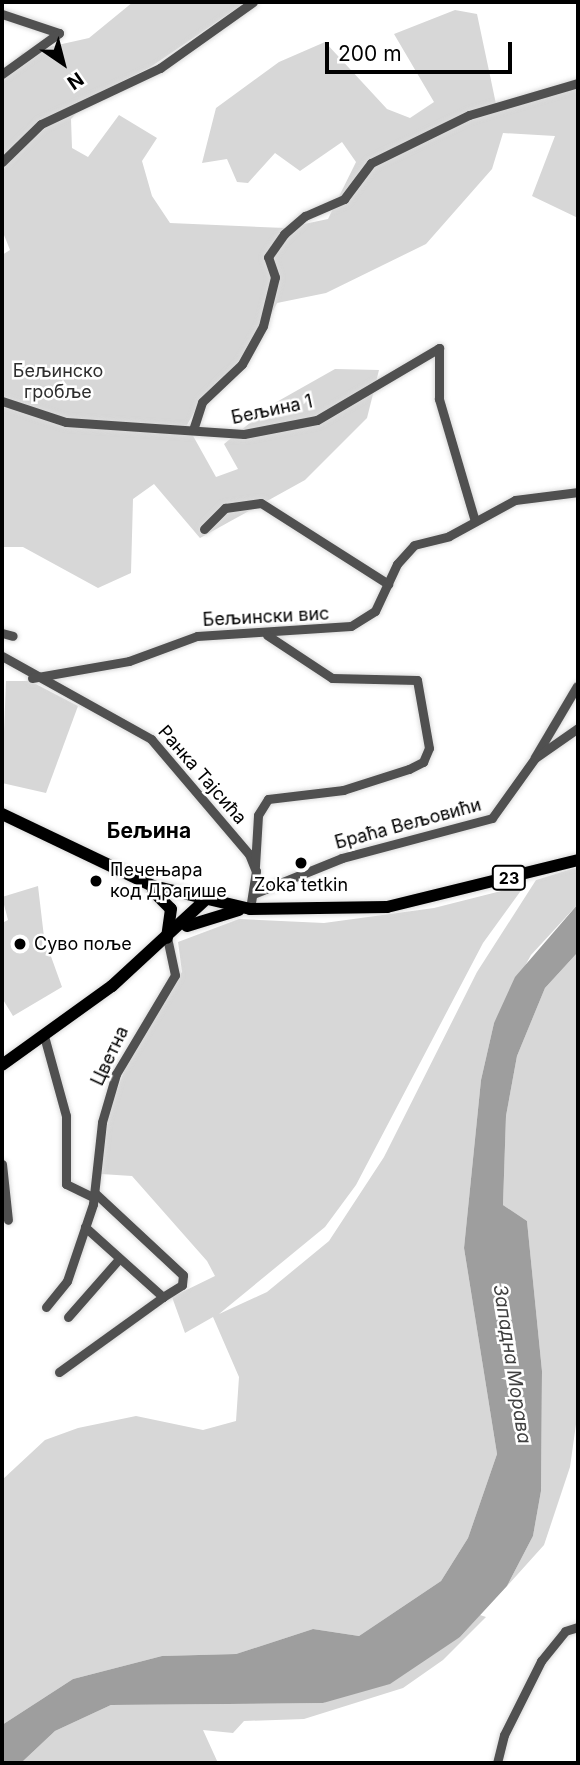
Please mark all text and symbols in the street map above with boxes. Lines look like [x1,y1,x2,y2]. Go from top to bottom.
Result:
north arrow [28,28,98,98]
scale bar [328,28,515,72]
text: 200 m [338,41,402,66]
text: N [63,67,88,94]
park label: Бељинско гробље [13,361,103,404]
street label: Бељина 1 [229,391,315,429]
street label: Бељински вис [202,603,330,631]
street label: Ранка Тајсића [153,721,251,829]
street label: Браћа Вељовићи [332,794,484,854]
district label: Бељина [107,818,191,844]
marker: Zoka tetkin [293,855,309,871]
place label: Печењара код Драгише [110,860,227,903]
road number: 23 [491,866,526,890]
marker: Печењара код Драгише [88,873,104,889]
place label: Zoka tetkin [254,874,348,896]
place label: Суво поље [34,933,132,955]
marker: Суво поље [12,936,28,952]
street label: Цветна [87,1023,133,1089]
water label: Западна Морава [488,1283,536,1445]

